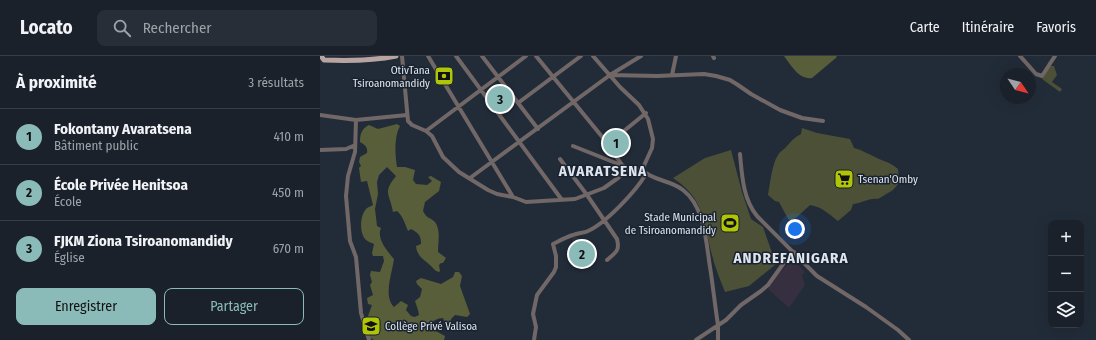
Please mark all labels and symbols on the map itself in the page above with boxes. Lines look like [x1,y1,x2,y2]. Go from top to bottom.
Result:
place label: OtivTana Tsiroanomandidy [353,64,430,90]
bank icon: OtivTana Tsiroanomandidy [433,65,455,87]
north arrow [1000,68,1036,104]
pin: 3 [487,84,513,114]
pin: 1 [603,128,629,158]
district label: AVARATSENA [558,162,647,180]
supermarket icon: Tsenan'Omby [833,168,855,190]
place label: Tsenan'Omby [858,173,918,186]
place label: Stade Municipal de Tsiroanomandidy [625,211,716,237]
sports icon: Stade Municipal de Tsiroanomandidy [719,212,741,234]
your location [785,219,805,239]
pin: 2 [569,239,595,269]
district label: ANDREFANIGARA [732,249,849,267]
school or university icon: Collège Privé Valisoa [360,315,382,337]
place label: Collège Privé Valisoa [385,320,477,333]

